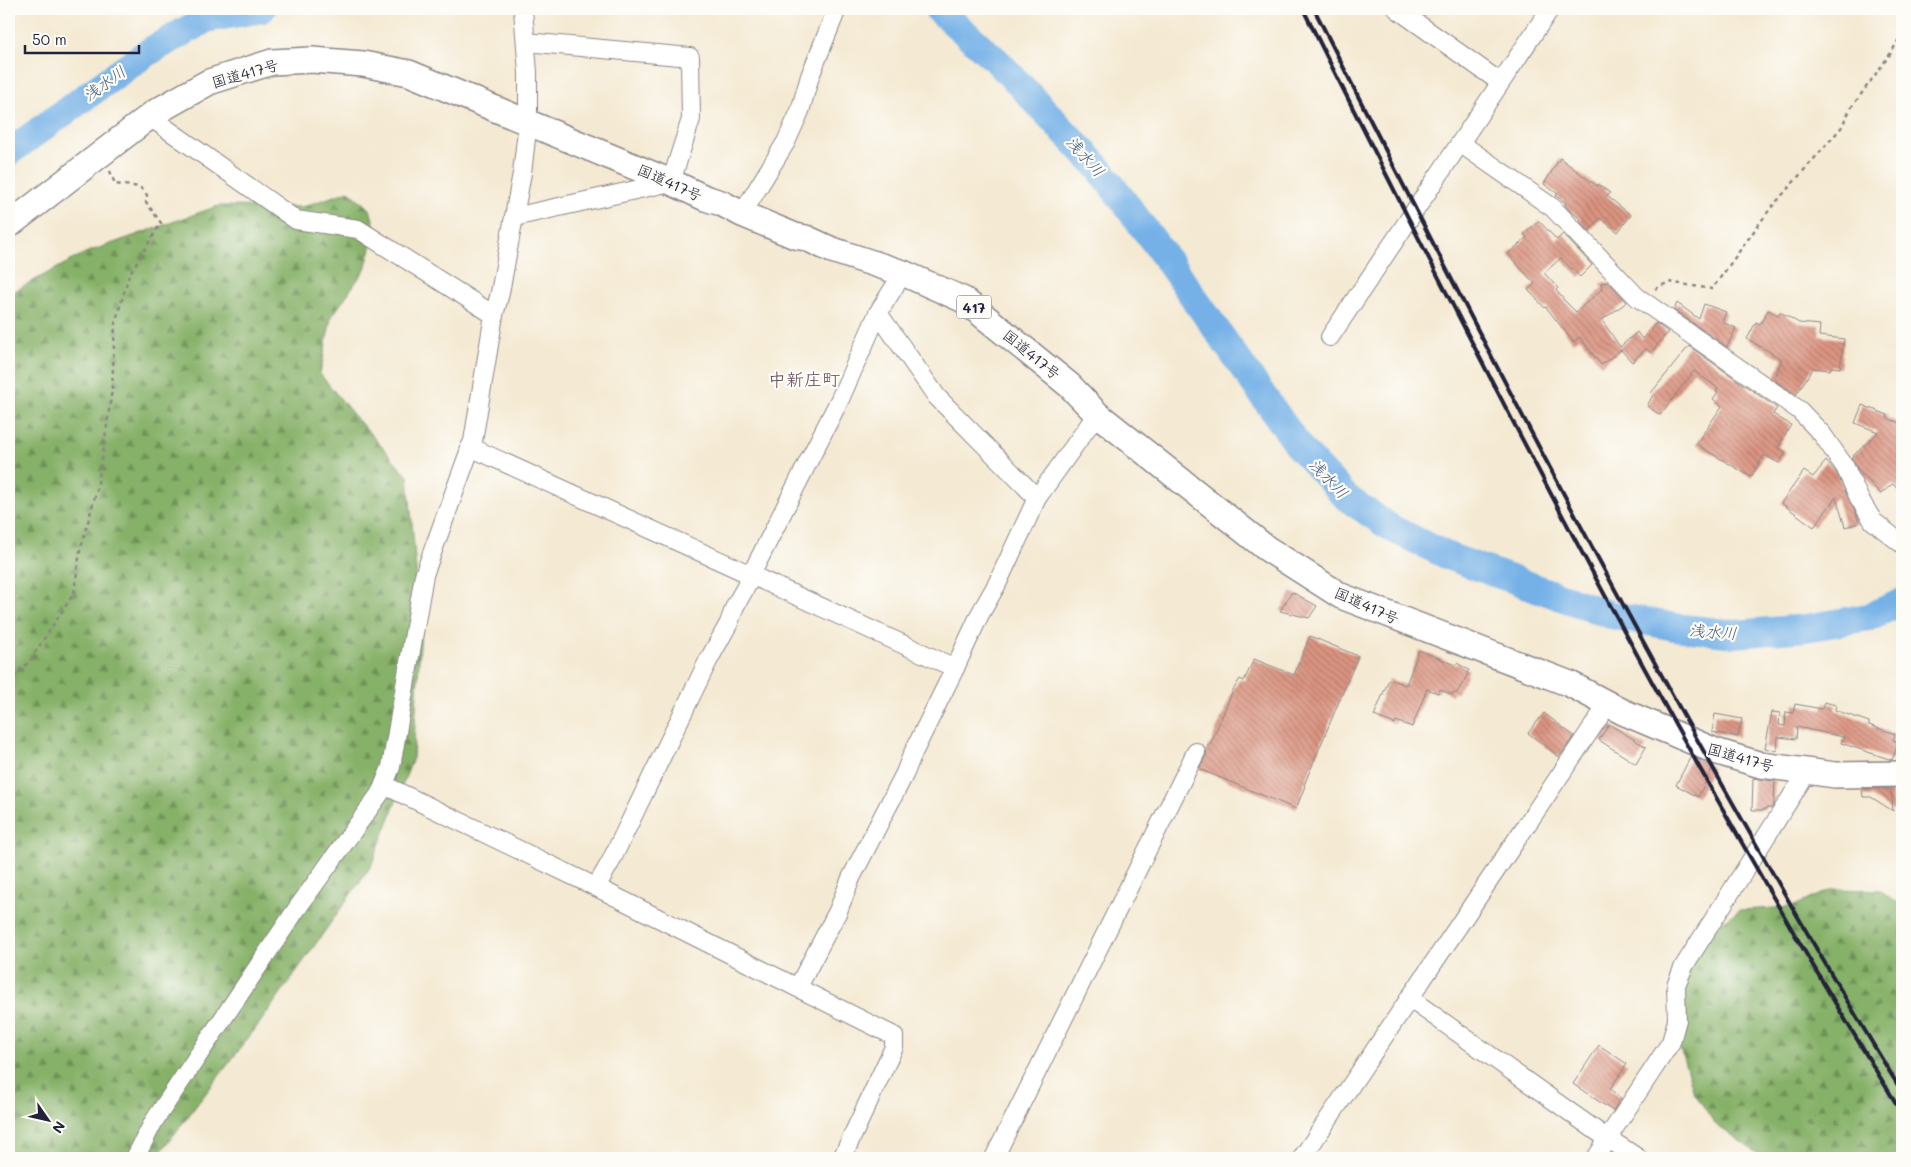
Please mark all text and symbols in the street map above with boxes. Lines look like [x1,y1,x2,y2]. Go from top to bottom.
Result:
scale bar [25,22,139,54]
text: 50 m [32,29,67,49]
street label: 国道417号 [209,54,281,92]
water label: 浅水川 [78,60,130,106]
water label: 浅水川 [1062,131,1110,181]
street label: 国道417号 [634,159,706,205]
road number: 417 [956,296,992,318]
street label: 国道417号 [999,325,1065,383]
district label: 中新庄町 [768,367,840,391]
water label: 浅水川 [1305,453,1353,503]
street label: 国道417号 [1331,582,1403,628]
water label: 浅水川 [1688,619,1738,643]
street label: 国道417号 [1705,738,1777,776]
north arrow [22,1094,72,1144]
text: N [48,1118,70,1137]

